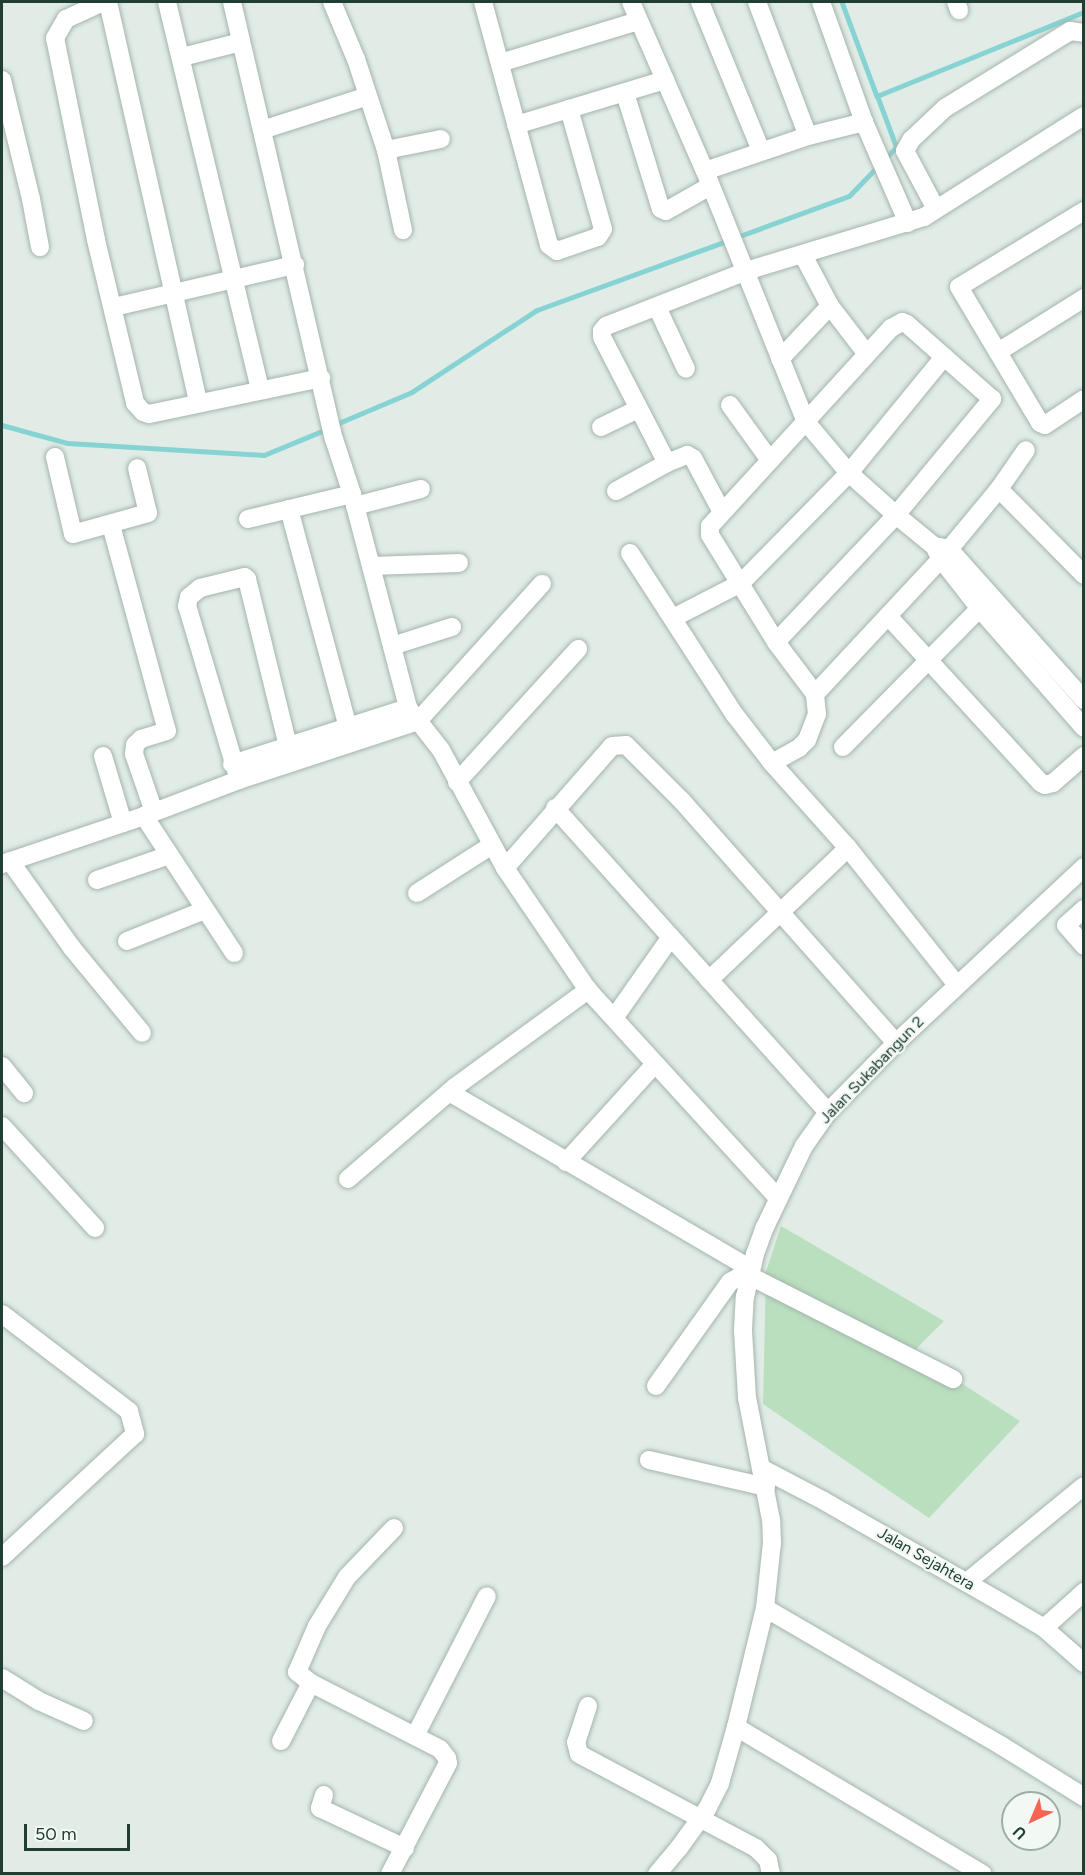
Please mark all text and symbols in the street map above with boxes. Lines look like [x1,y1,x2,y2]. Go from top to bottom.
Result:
street label: Jalan Sukabangun 2 [816,1012,928,1128]
street label: Jalan Sejahtera [874,1523,978,1595]
north arrow [1001,1791,1061,1851]
scale bar [27,1812,134,1850]
text: U [1009,1822,1030,1844]
text: 50 m [35,1823,77,1845]

